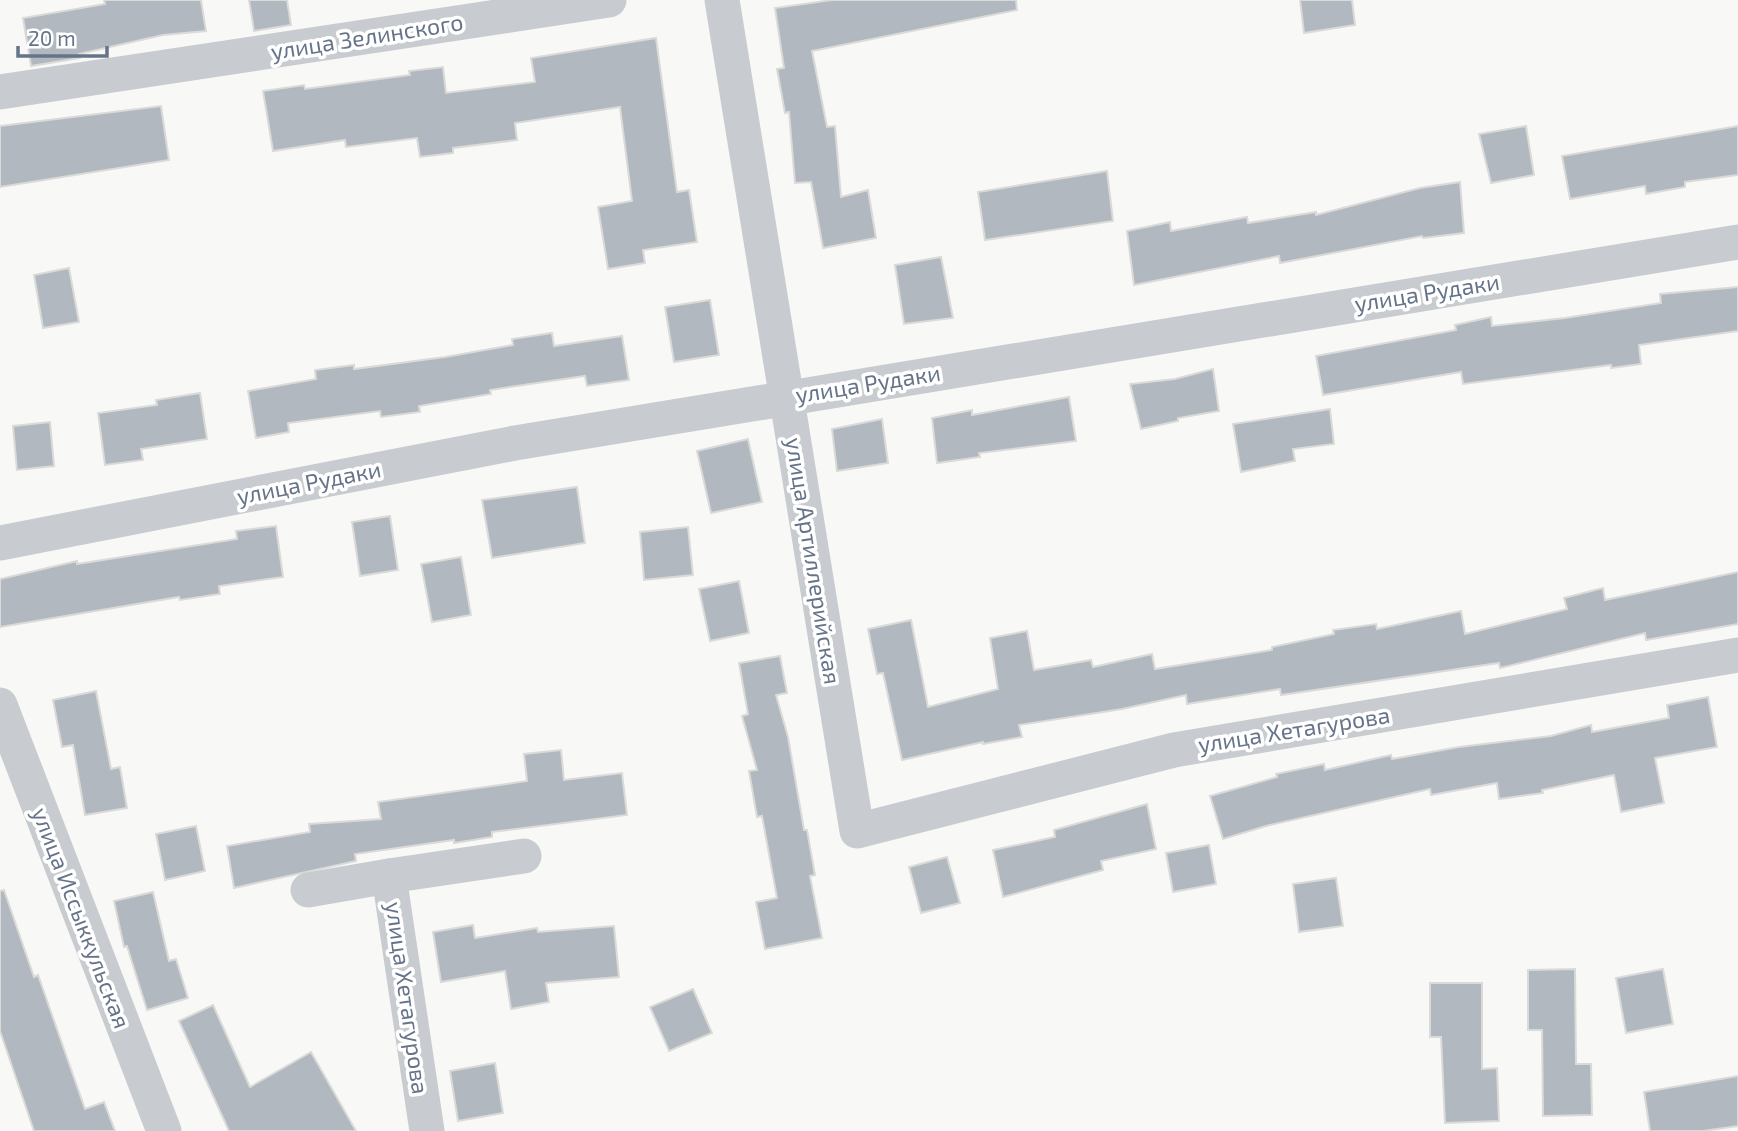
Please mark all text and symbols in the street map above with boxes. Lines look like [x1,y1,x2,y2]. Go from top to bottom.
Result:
street label: улица Зелинского [269,7,465,66]
scale bar [18,14,107,58]
text: 20 m [28,25,76,50]
street label: улица Рудаки [1352,267,1501,318]
street label: улица Рудаки [793,358,942,409]
street label: улица Артиллерийская [780,436,847,686]
street label: улица Рудаки [234,454,383,511]
street label: улица Хетагурова [1196,700,1392,759]
street label: улица Иссыккульская [26,803,137,1032]
street label: улица Хетагурова [380,900,435,1096]

